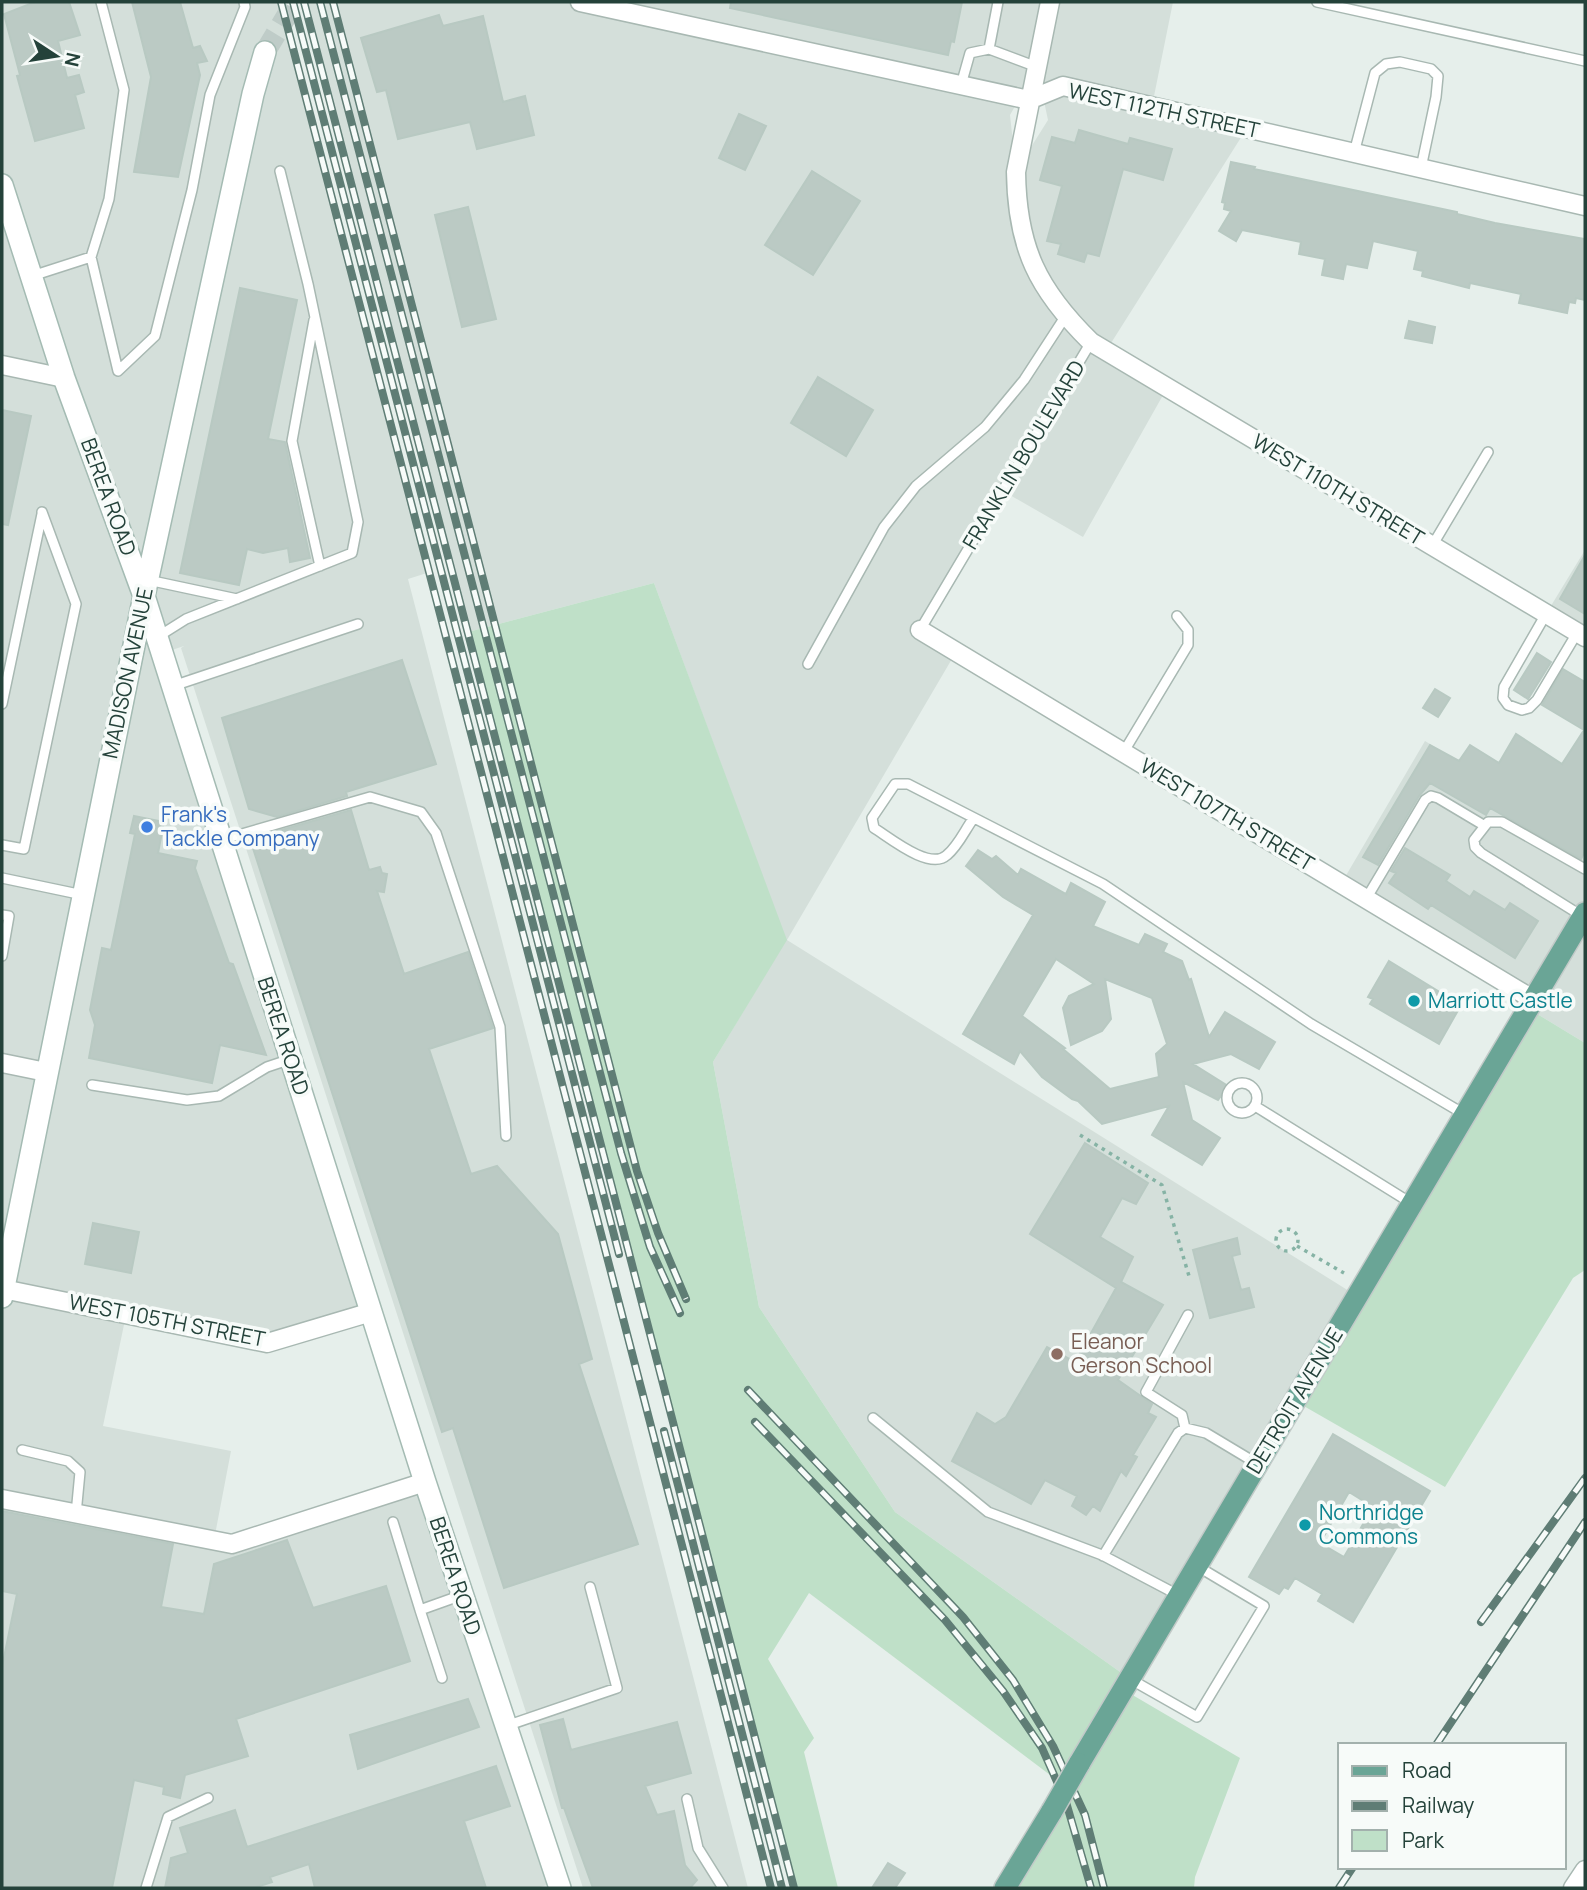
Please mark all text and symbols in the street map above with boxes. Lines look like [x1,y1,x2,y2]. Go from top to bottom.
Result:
north arrow [21,21,91,91]
text: N [58,50,87,69]
street label: WEST 112TH STREET [1066,76,1263,144]
street label: FRANKLIN BOULEVARD [956,355,1091,554]
street label: WEST 110TH STREET [1247,427,1430,552]
street label: BEREA ROAD [75,434,143,559]
street label: MADISON AVENUE [95,585,159,761]
street label: WEST 107TH STREET [1135,751,1320,877]
place label: Frank's Tackle Company [161,800,320,852]
marker: Frank's Tackle Company [139,819,155,835]
street label: BEREA ROAD [252,973,316,1098]
place label: Marriott Castle [1428,986,1573,1014]
marker: Marriott Castle [1406,993,1422,1009]
street label: WEST 105TH STREET [67,1287,268,1353]
street label: DETROIT AVENUE [1239,1322,1349,1479]
place label: Eleanor Gerson School [1071,1327,1212,1379]
marker: Eleanor Gerson School [1049,1346,1065,1362]
place label: Northridge Commons [1319,1498,1424,1550]
street label: BEREA ROAD [424,1513,488,1638]
marker: Northridge Commons [1297,1517,1313,1533]
legend [1338,1743,1566,1869]
text: Road [1402,1756,1452,1784]
text: Railway [1402,1791,1474,1819]
text: Park [1402,1826,1444,1854]

